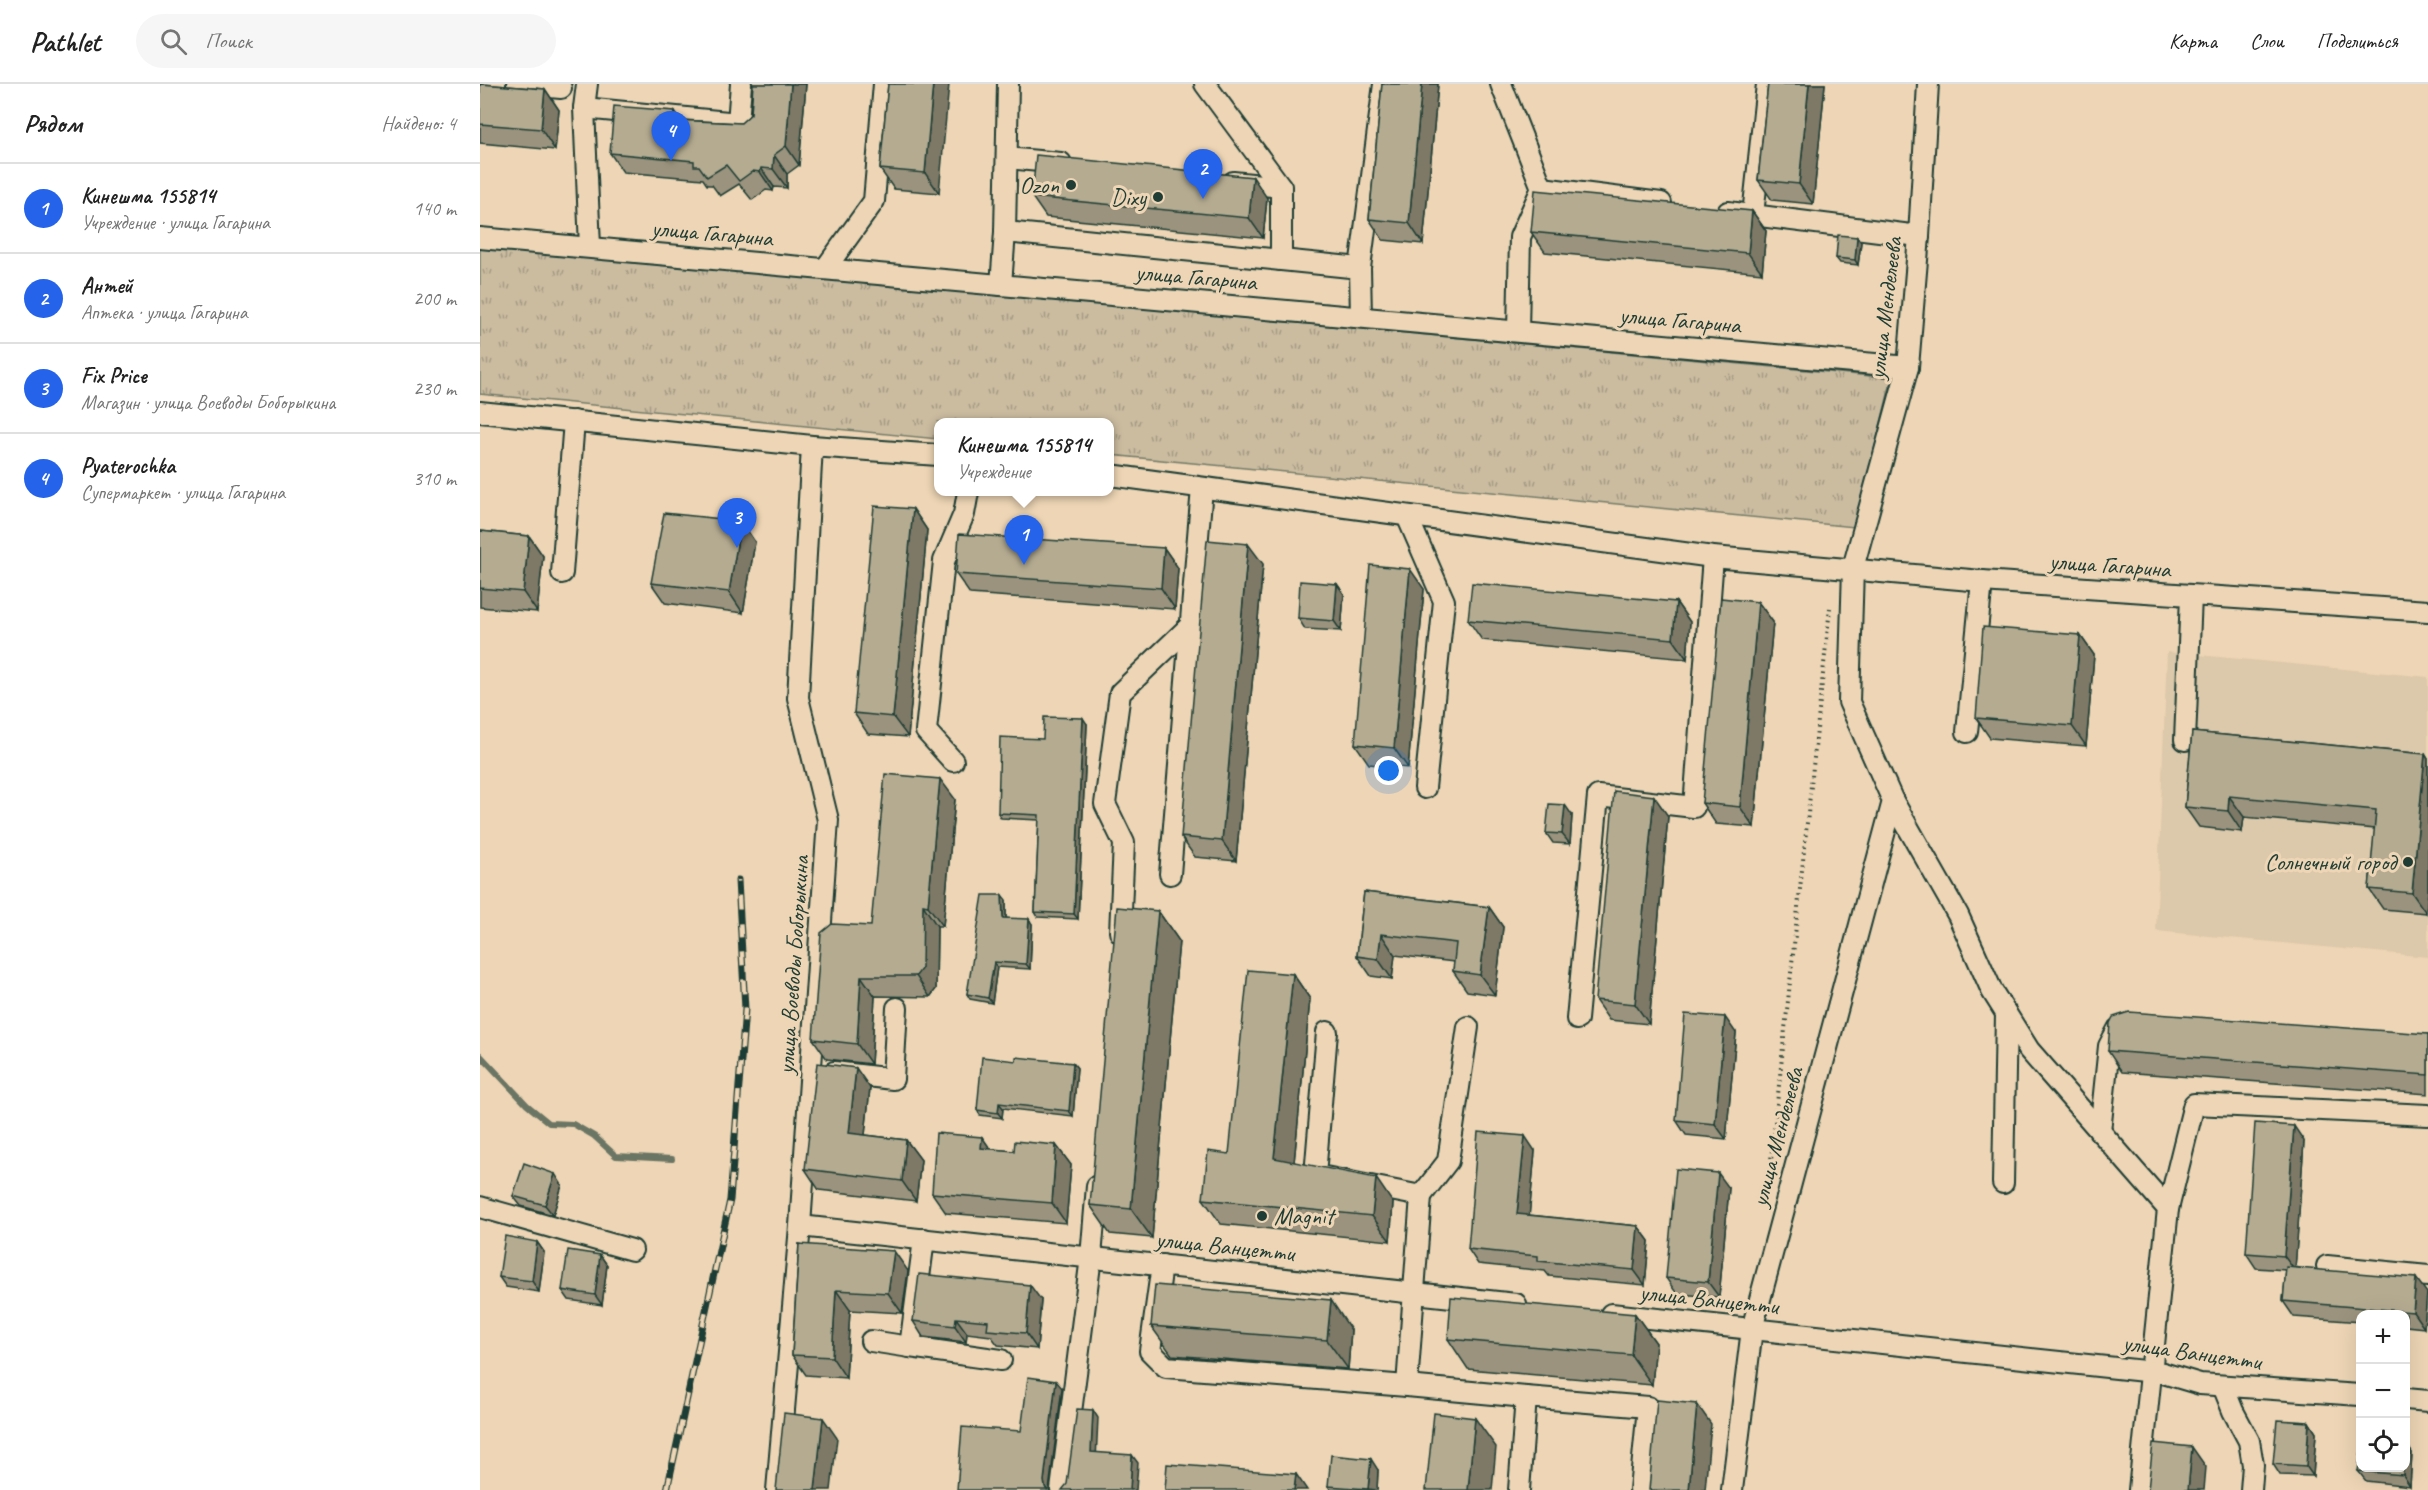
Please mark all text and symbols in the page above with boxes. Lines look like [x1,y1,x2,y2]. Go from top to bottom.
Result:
search box [136,14,556,68]
text: Pathlet [30,24,100,59]
icon: search [157,25,190,58]
text: Поиск [205,27,252,55]
text: Карта [2169,28,2217,54]
text: Слои [2250,28,2284,54]
text: Поделиться [2317,28,2398,54]
text: Рядом [24,107,82,140]
text: Найдено: 4 [381,111,456,136]
pin: 4 [652,112,690,161]
pin: 2 [1184,150,1222,199]
place label: Ozon [1020,170,1059,200]
marker: Ozon [1064,178,1078,192]
text: Кинешма 155814 [81,182,216,210]
place label: Dixy [1111,182,1148,212]
marker: Dixy [1151,190,1165,204]
text: 1 [39,196,48,221]
text: 140 m [413,196,456,221]
text: Учреждение · улица Гагарина [81,210,270,235]
street label: улица Гагарина [648,213,775,253]
street label: улица Менделеева [1861,234,1909,383]
street label: улица Гагарина [1132,257,1259,297]
text: Антей [81,272,133,300]
text: 2 [39,286,48,311]
text: 200 m [413,286,456,311]
text: Аптека · улица Гагарина [81,300,247,325]
street label: улица Гагарина [1616,300,1743,340]
text: Fix Price [81,362,147,390]
text: 3 [39,376,48,401]
text: 230 m [413,376,456,401]
text: Магазин · улица Воеводы Боборыкина [81,390,335,415]
popup [934,418,1114,496]
text: Кинешма 155814 [957,431,1091,459]
text: Pyaterochka [81,452,175,480]
text: Учреждение [957,459,1031,484]
text: 4 [39,466,48,491]
text: 310 m [413,466,456,491]
text: Супермаркет · улица Гагарина [81,480,285,505]
pin: 3 [718,498,756,548]
pin: 1 [1004,516,1044,565]
street label: улица Гагарина [2046,546,2173,584]
your location [1374,756,1403,785]
place label: Солнечный город [2265,847,2399,877]
street label: улица Воеводы Боборыкина [770,853,816,1077]
marker: Солнечный город [2401,855,2415,869]
street label: улица Менделеева [1744,1063,1810,1212]
place label: Magnit [1274,1201,1337,1231]
marker: Magnit [1255,1209,1269,1223]
street label: улица Ванцетти [1152,1224,1298,1268]
street label: улица Ванцетти [1636,1277,1782,1321]
map controls [2356,1310,2410,1472]
button: + [2356,1310,2410,1364]
street label: улица Ванцетти [2119,1327,2265,1377]
button: − [2356,1364,2410,1418]
button: locate [2356,1418,2410,1472]

